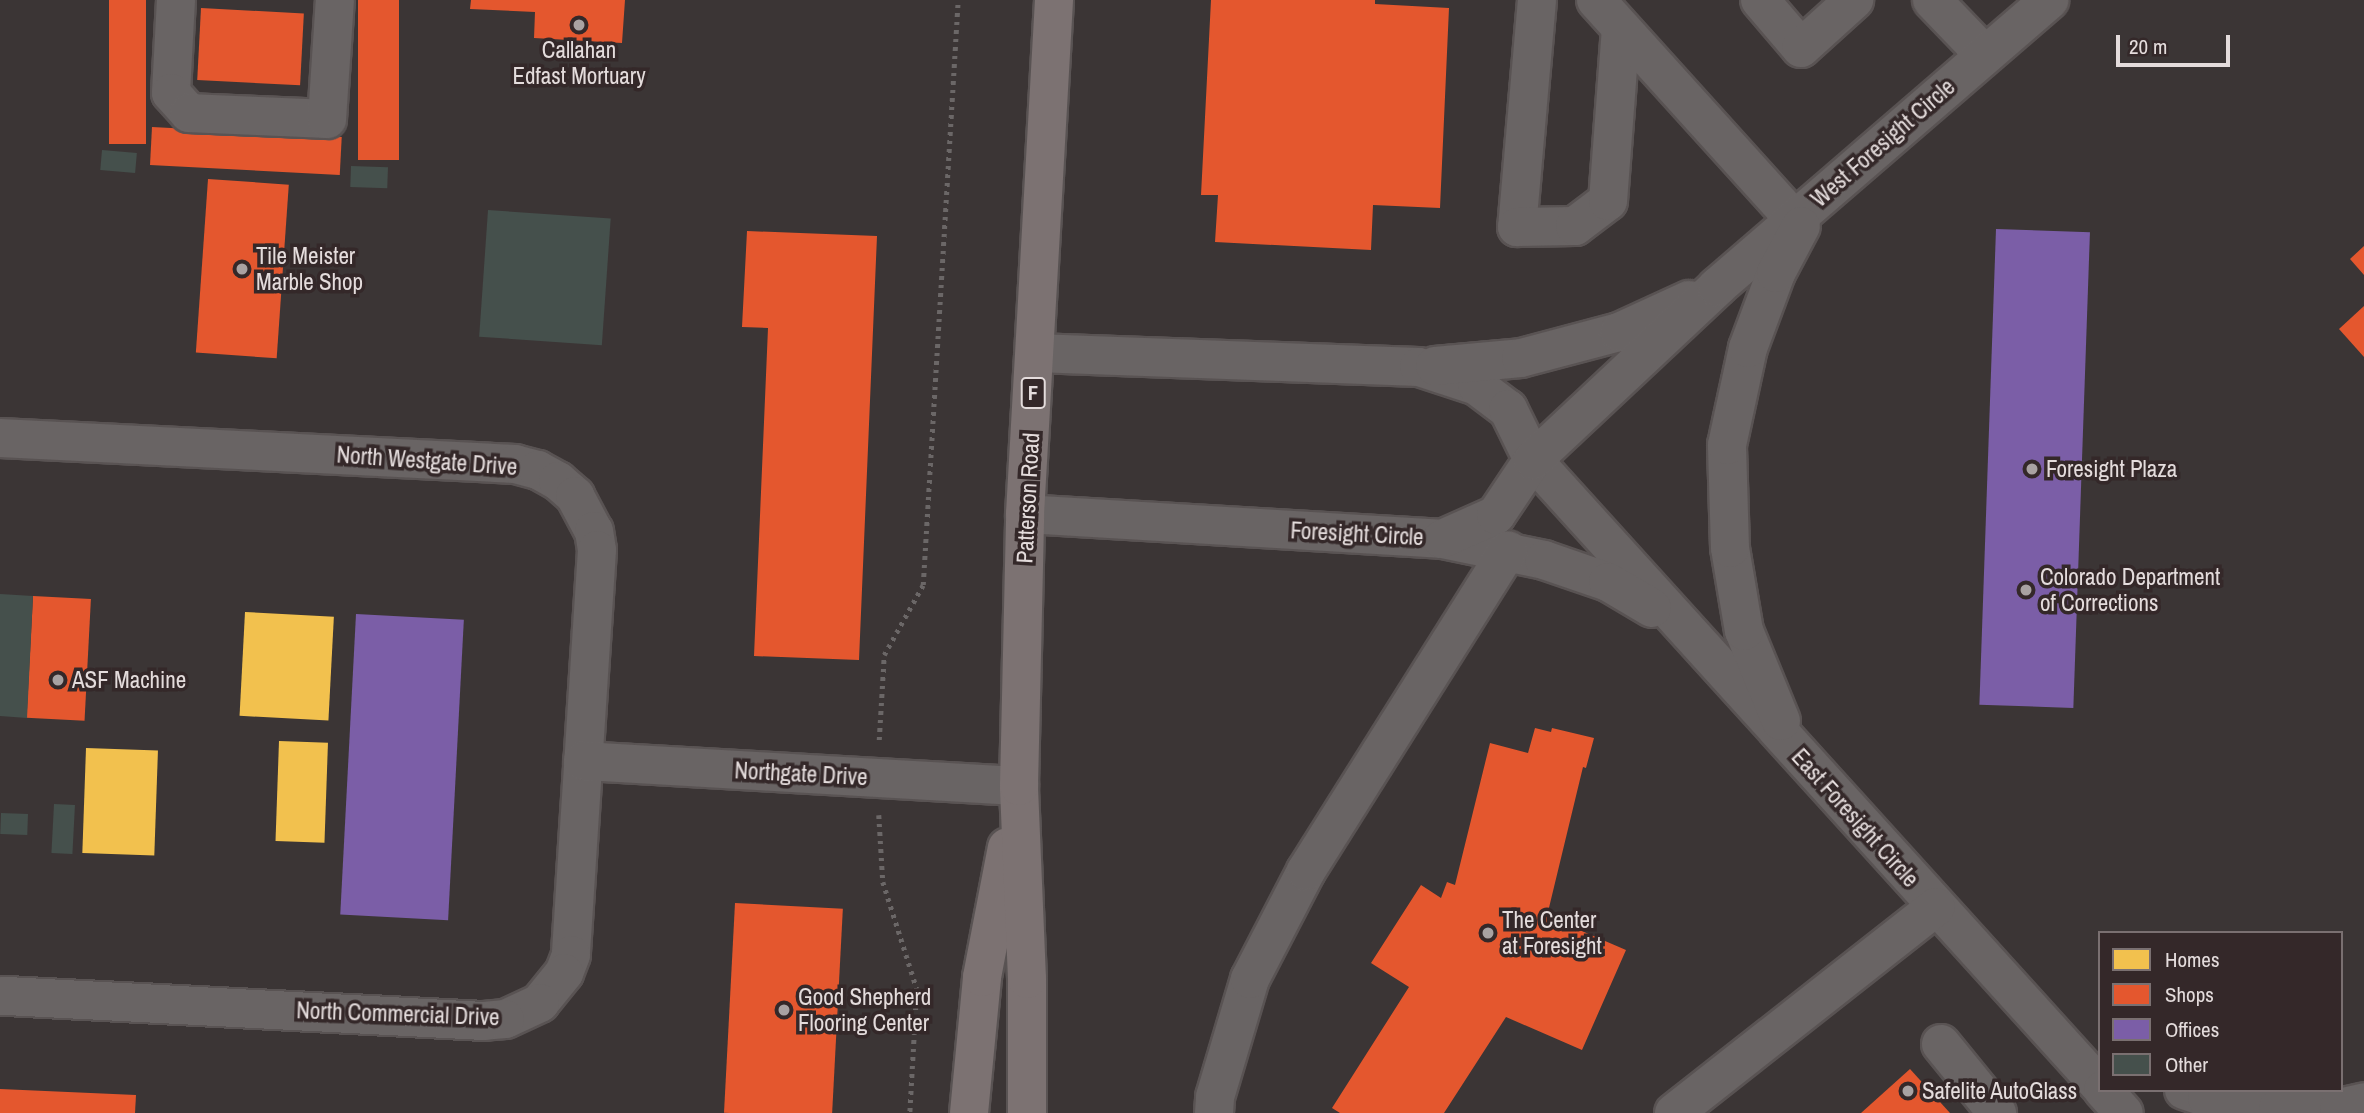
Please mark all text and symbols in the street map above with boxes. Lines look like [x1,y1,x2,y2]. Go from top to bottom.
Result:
marker: Callahan Edfast Mortuary [571,17,587,33]
scale bar [2119,21,2233,65]
text: 20 m [2129,32,2167,61]
place label: Callahan Edfast Mortuary [512,36,646,90]
street label: West Foresight Circle [1806,73,1960,213]
place label: Tile Meister Marble Shop [256,242,363,296]
marker: Tile Meister Marble Shop [234,261,250,277]
road number: F [1019,376,1047,410]
street label: Patterson Road [1011,432,1045,564]
street label: North Westgate Drive [336,441,518,481]
place label: Foresight Plaza [2046,455,2177,483]
marker: Foresight Plaza [2024,461,2040,477]
street label: Foresight Circle [1290,517,1424,551]
place label: Colorado Department of Corrections [2040,563,2220,617]
marker: Colorado Department of Corrections [2018,582,2034,598]
place label: ASF Machine [72,666,186,694]
marker: ASF Machine [50,672,66,688]
street label: East Foresight Circle [1786,743,1924,893]
street label: Northgate Drive [734,757,868,791]
place label: The Center at Foresight [1502,906,1602,960]
marker: The Center at Foresight [1480,925,1496,941]
legend [2098,931,2343,1092]
text: Homes [2165,945,2220,974]
text: Shops [2165,980,2214,1009]
place label: Good Shepherd Flooring Center [798,983,931,1037]
street label: North Commercial Drive [296,997,500,1031]
marker: Good Shepherd Flooring Center [776,1002,792,1018]
text: Offices [2165,1015,2219,1044]
text: Other [2165,1050,2208,1079]
place label: Safelite AutoGlass [1922,1077,2078,1105]
marker: Safelite AutoGlass [1900,1083,1916,1099]

